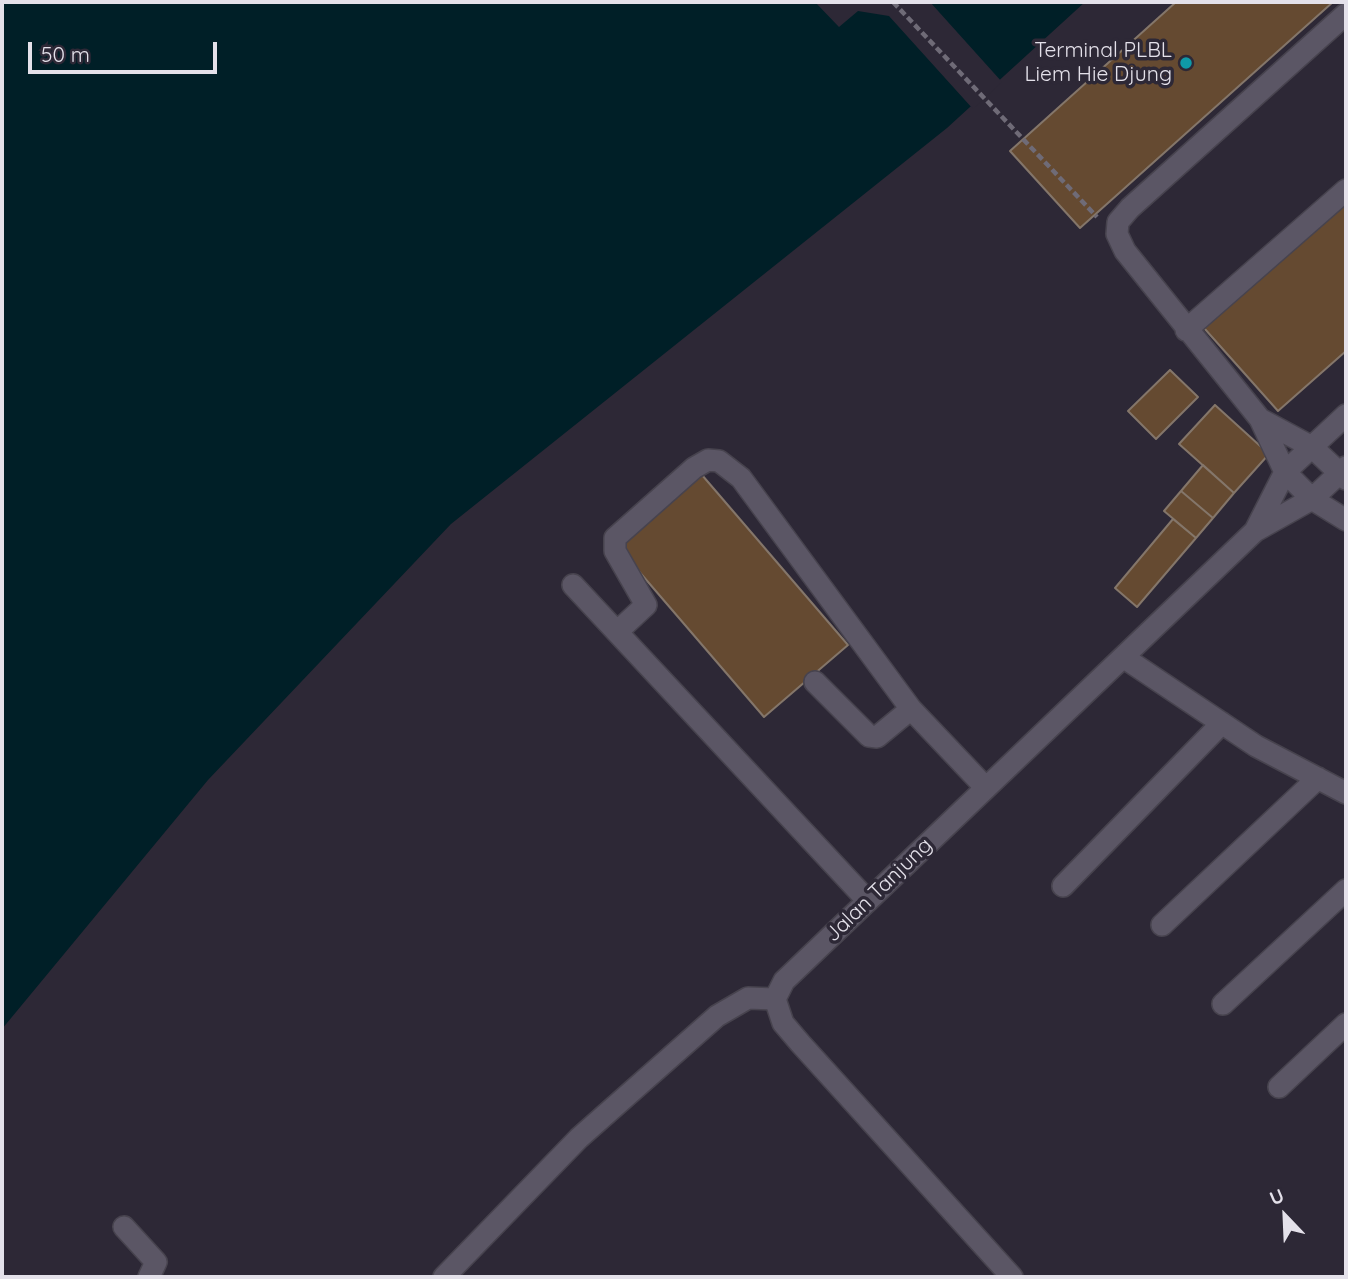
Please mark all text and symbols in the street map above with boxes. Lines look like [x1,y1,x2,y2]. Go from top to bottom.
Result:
scale bar [32,28,220,72]
place label: Terminal PLBL Liem Hie Djung [1024,38,1172,88]
text: 50 m [41,41,90,67]
marker: Terminal PLBL Liem Hie Djung [1178,55,1194,71]
street label: Jalan Tanjung [820,833,938,947]
north arrow [1250,1181,1320,1251]
text: U [1266,1183,1288,1210]

